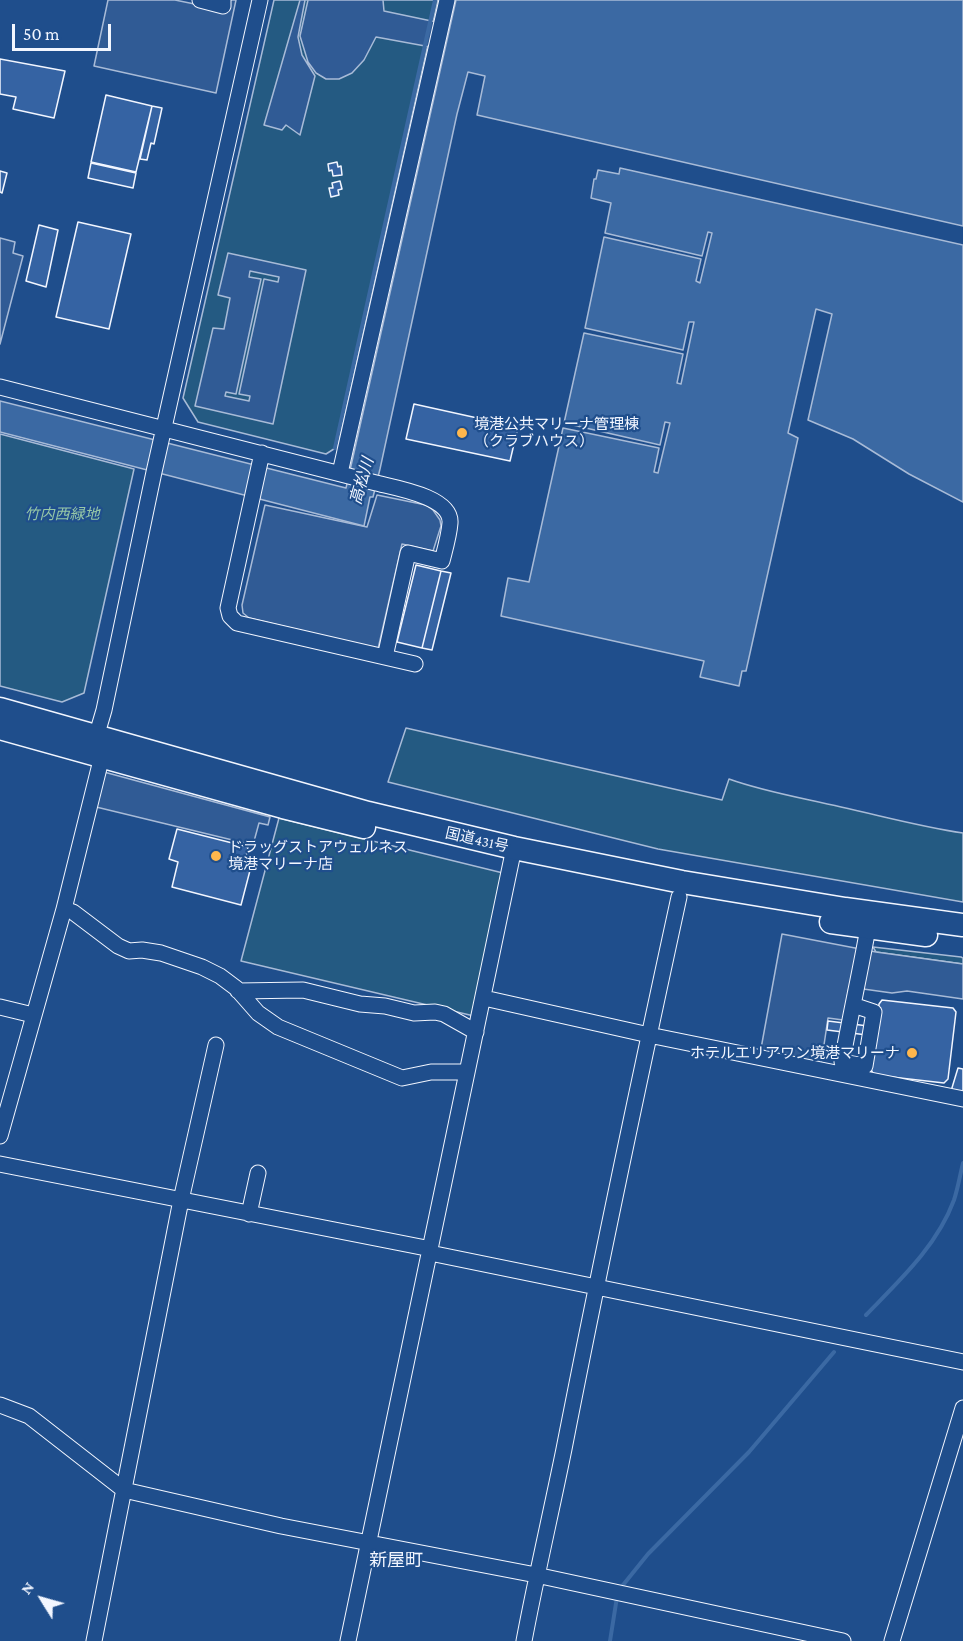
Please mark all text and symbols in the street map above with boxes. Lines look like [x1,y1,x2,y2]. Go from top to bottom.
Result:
scale bar [15,12,114,50]
text: 50 m [23,24,60,44]
place label: 境港公共マリーナ管理棟 （クラブハウス） [474,415,639,450]
marker: 境港公共マリーナ管理棟 （クラブハウス） [455,426,469,440]
water label: 高松川 [346,455,378,507]
park label: 竹内西緑地 [25,505,99,523]
street label: 国道431号 [443,824,511,856]
place label: ドラッグストアウェルネス 境港マリーナ店 [228,838,408,873]
marker: ドラッグストアウェルネス 境港マリーナ店 [209,849,223,863]
place label: ホテルエリアワン境港マリーナ [690,1044,900,1062]
marker: ホテルエリアワン境港マリーナ [905,1046,919,1060]
district label: 新屋町 [369,1549,423,1571]
north arrow [12,1569,72,1629]
text: N [17,1578,37,1597]

